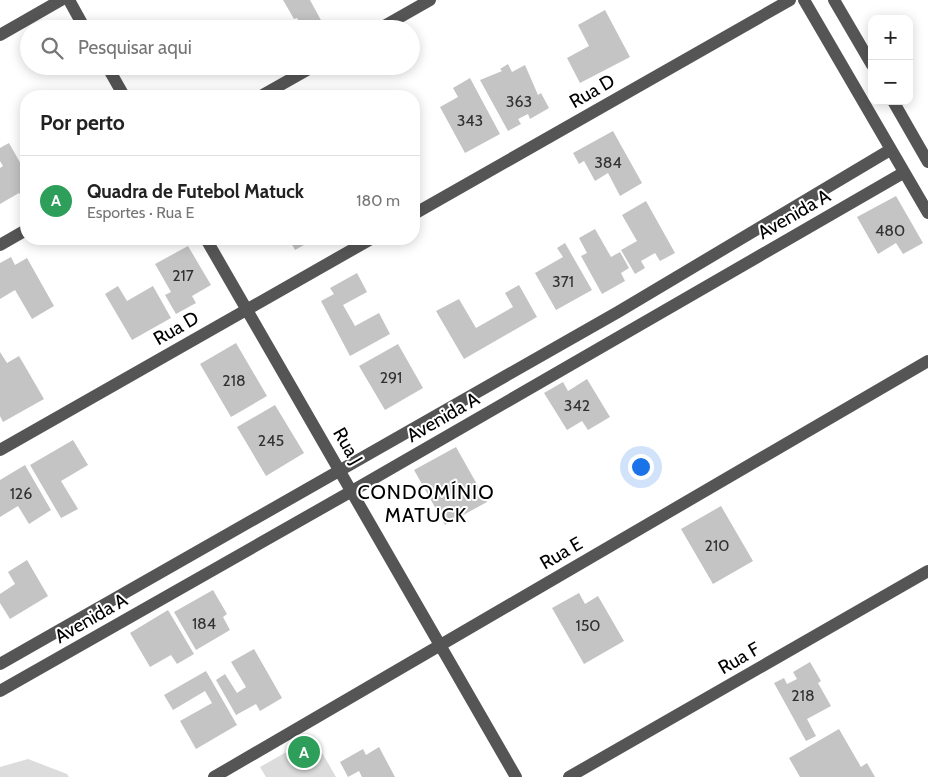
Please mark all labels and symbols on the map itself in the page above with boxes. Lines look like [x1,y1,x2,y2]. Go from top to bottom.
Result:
street label: Rua D [565,69,619,113]
house number: 363 [506,92,532,111]
house number: 343 [457,111,483,130]
house number: 384 [594,153,622,172]
street label: Avenida A [754,184,835,244]
house number: 480 [875,221,905,240]
house number: 217 [172,266,194,285]
house number: 371 [552,272,574,291]
street label: Rua D [149,306,203,350]
house number: 291 [380,368,402,387]
house number: 218 [222,371,246,390]
street label: Avenida A [403,387,484,447]
house number: 342 [564,396,590,415]
street label: Rua J [328,423,368,469]
house number: 245 [258,431,284,450]
your location [628,454,654,480]
district label: CONDOMÍNIO MATUCK [357,480,495,527]
house number: 126 [10,484,32,503]
street label: Rua E [536,532,586,574]
house number: 210 [705,536,729,555]
street label: Avenida A [51,588,132,648]
house number: 184 [192,614,216,633]
house number: 150 [575,616,601,635]
street label: Rua F [714,637,764,679]
house number: 218 [791,686,815,705]
pin: A [288,733,320,771]

